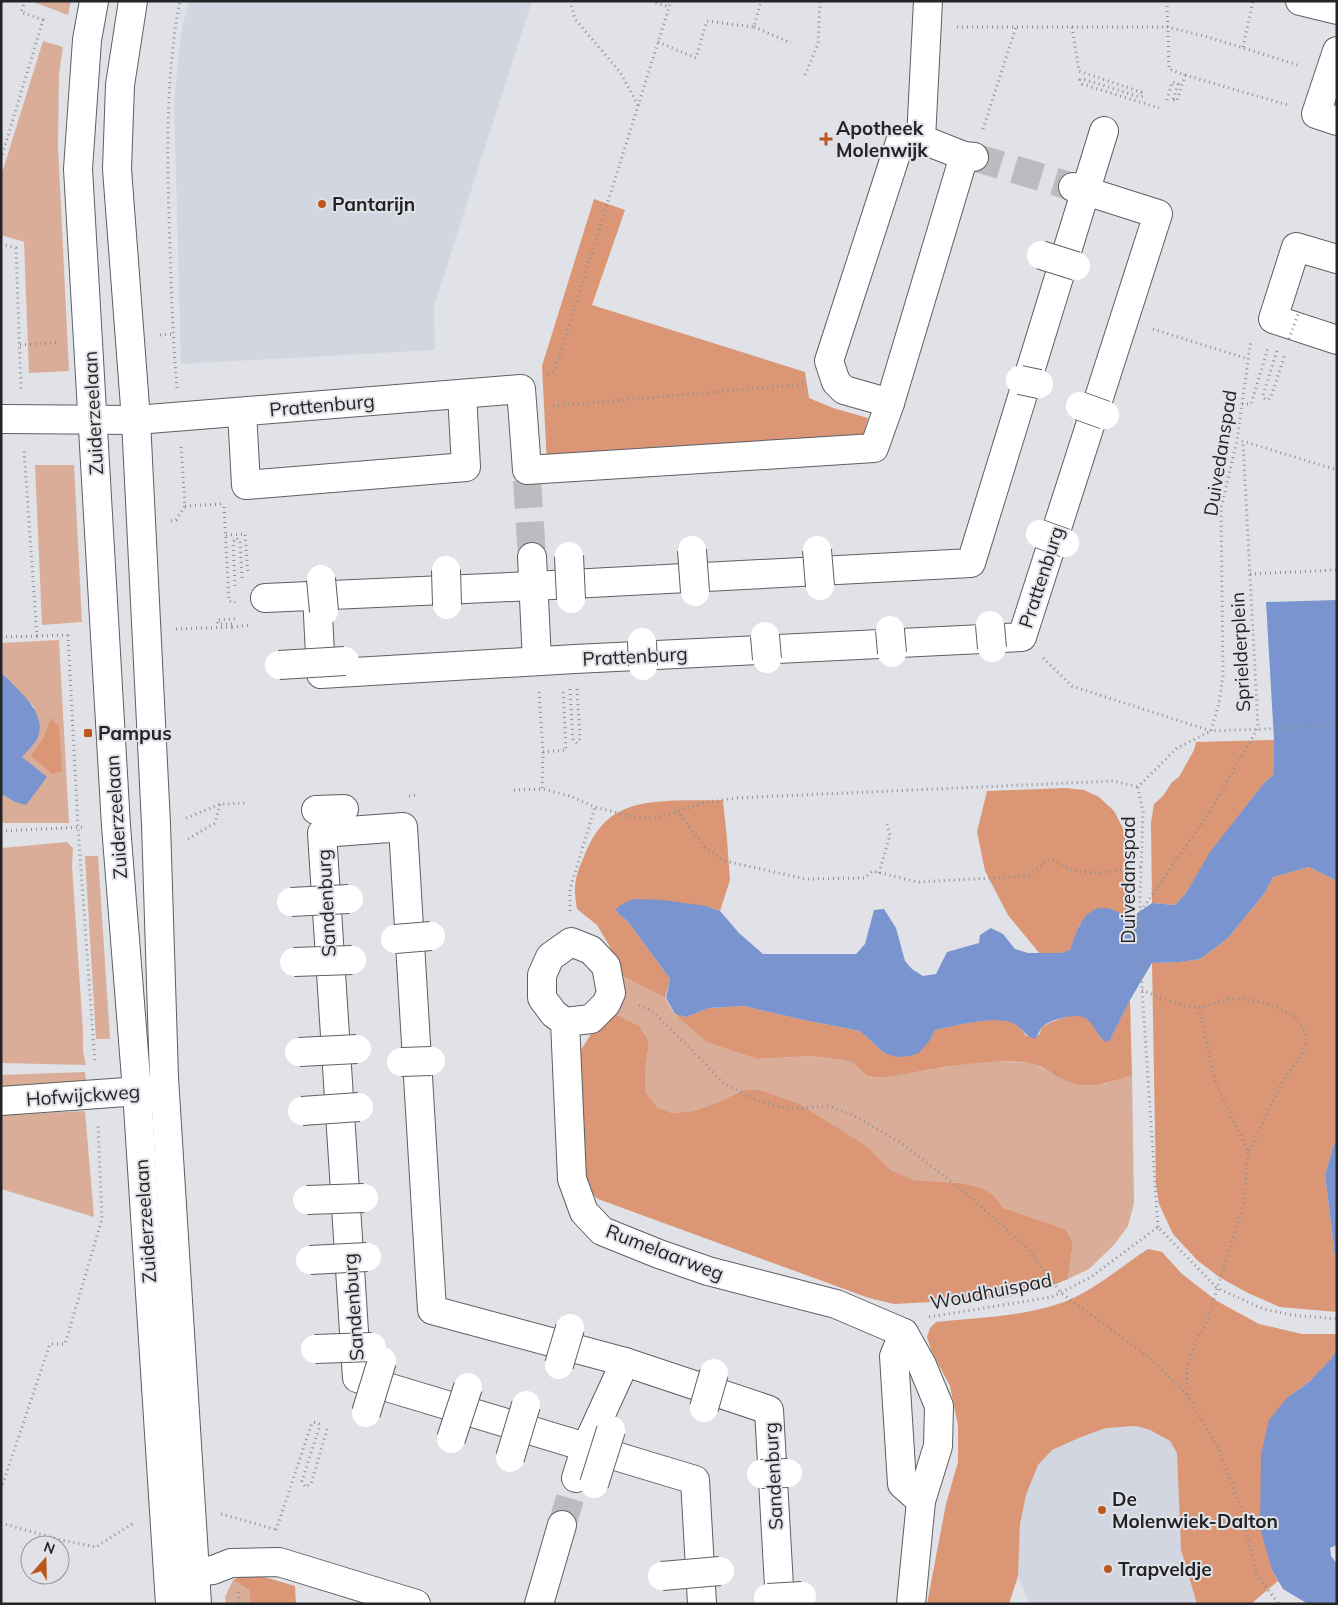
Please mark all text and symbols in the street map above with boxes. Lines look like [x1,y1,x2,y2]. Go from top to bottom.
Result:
place label: Apotheek Molenwijk [836,116,928,162]
marker: Apotheek Molenwijk [820,133,832,145]
place label: Pantarijn [332,192,415,216]
marker: Pantarijn [316,198,328,210]
street label: Zuiderzeelaan [78,350,108,476]
street label: Prattenburg [268,388,376,422]
street label: Duivedanspad [1198,388,1242,518]
street label: Prattenburg [1013,523,1069,631]
street label: Sprielderplein [1225,591,1255,713]
street label: Prattenburg [582,641,688,671]
place label: Pampus [98,721,172,745]
marker: Pampus [82,727,94,739]
street label: Zuiderzeelaan [100,754,132,880]
street label: Duivedanspad [1116,816,1140,944]
street label: Sandenburg [311,849,341,957]
street label: Hofwijckweg [25,1079,141,1111]
street label: Zuiderzeelaan [129,1158,161,1284]
street label: Rumelaarweg [603,1219,727,1285]
street label: Sandenburg [337,1252,369,1362]
street label: Woudhuispad [928,1267,1054,1315]
street label: Sandenburg [758,1422,788,1530]
place label: De Molenwiek-Dalton [1112,1487,1278,1533]
marker: De Molenwiek-Dalton [1096,1504,1108,1516]
north arrow [20,1535,70,1585]
text: N [41,1538,57,1558]
place label: Trapveldje [1118,1557,1212,1581]
marker: Trapveldje [1102,1563,1114,1575]

